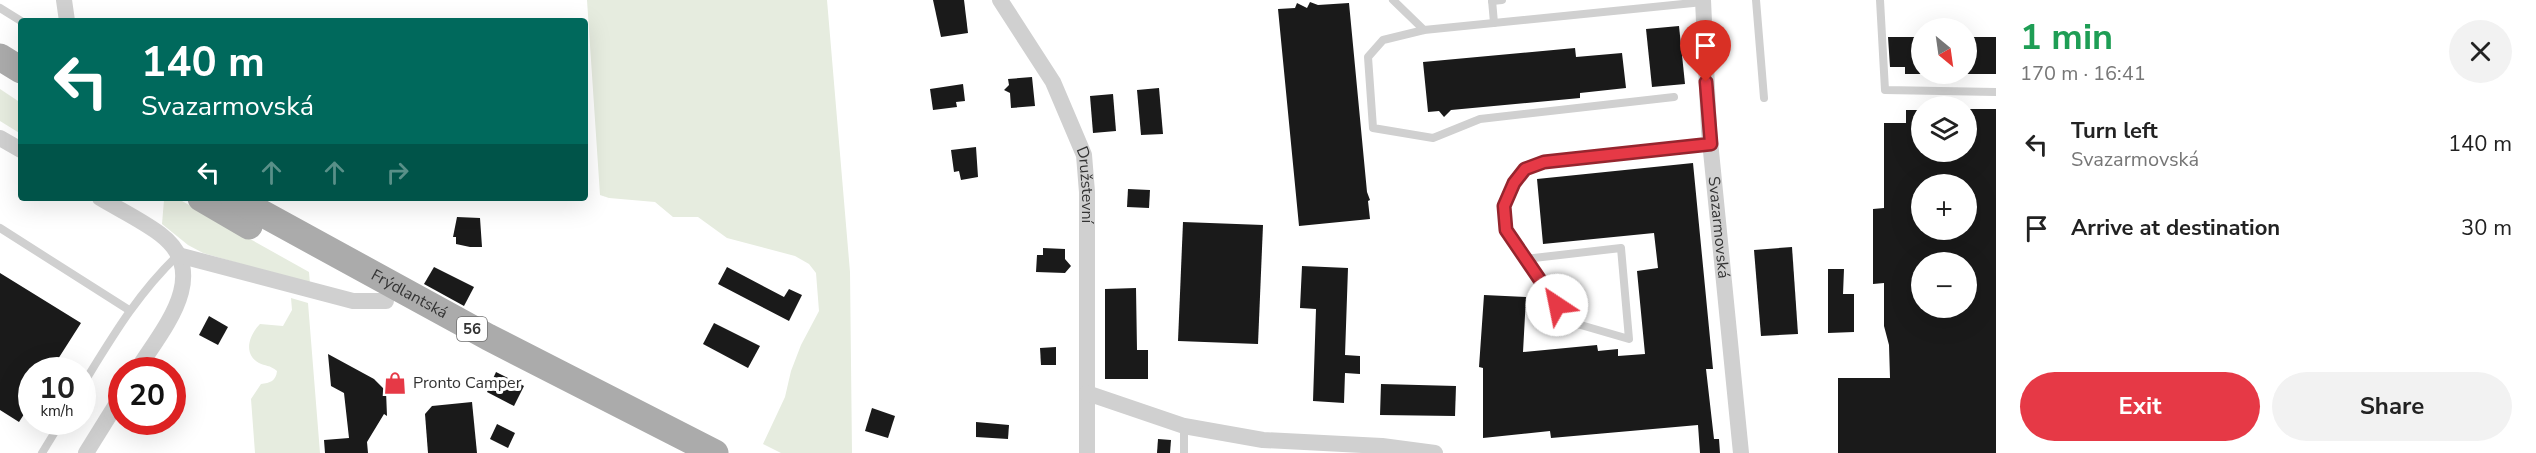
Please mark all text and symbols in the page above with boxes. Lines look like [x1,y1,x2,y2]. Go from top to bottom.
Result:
text: 1 min [2020,13,2113,62]
north arrow [1911,18,1977,84]
map controls [1911,18,1977,318]
pin [1680,20,1731,82]
button: close [2449,20,2512,83]
icon: arrive [1689,29,1722,62]
text: 140 m [141,34,265,91]
icon: left [42,42,120,120]
text: 170 m · 16:41 [2020,60,2146,87]
text: Svazarmovská [141,88,314,125]
button: layers [1911,96,1977,162]
text: Turn left [2071,116,2158,146]
icon: left [2020,128,2053,161]
text: 140 m [2448,129,2512,159]
street label: Družstevní [1071,143,1098,224]
text: Svazarmovská [2071,146,2199,173]
icon: left [192,156,225,189]
icon: ahead [255,156,288,189]
icon: ahead [318,156,351,189]
icon: right [381,156,414,189]
button: + [1911,174,1977,240]
street label: Svazarmovská [1703,175,1735,280]
icon: arrive [2020,212,2053,245]
text: Arrive at destination [2071,213,2280,243]
text: 30 m [2461,213,2512,243]
button: − [1911,252,1977,318]
street label: Frýdlantská [367,264,452,324]
position arrow [1525,273,1589,337]
road number: 56 [457,317,487,341]
speed limit sign: 20 [108,357,186,435]
text: 10 [39,368,75,409]
shop icon: Pronto Camper [382,370,408,396]
place label: Pronto Camper [413,372,522,394]
button: Exit [2020,372,2260,441]
button: Share [2272,372,2512,441]
text: km/h [40,401,74,421]

